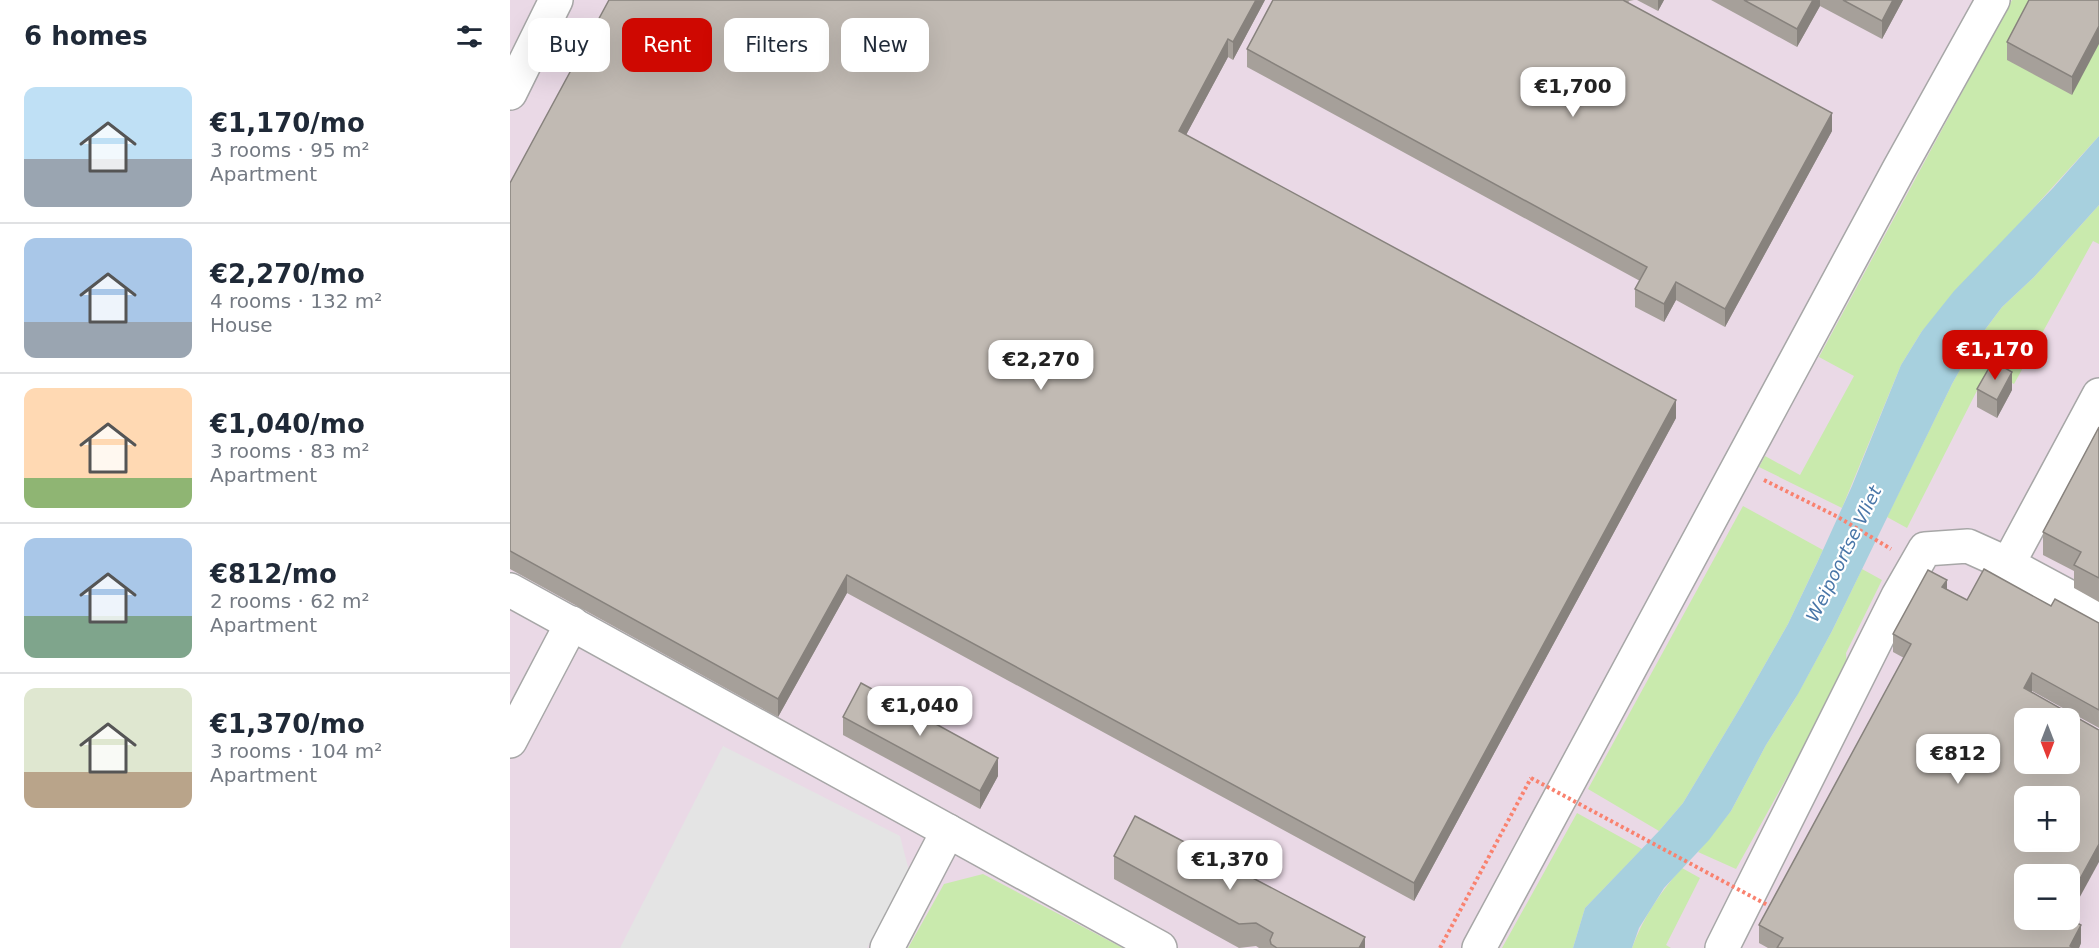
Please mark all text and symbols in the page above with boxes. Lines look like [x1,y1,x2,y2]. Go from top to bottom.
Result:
chip: Buy [528,18,610,72]
chip: Rent [622,18,712,72]
chip: Filters [724,18,829,72]
chip: New [841,18,929,72]
icon: filters [453,20,486,53]
text: 6 homes [24,21,148,51]
pin: €1,700 [1524,67,1622,118]
text: €1,700 [1534,74,1612,98]
text: €1,170/mo [210,108,365,138]
icon: home [72,111,144,183]
text: 3 rooms · 95 m² [210,138,370,162]
text: Apartment [210,162,317,186]
text: €2,270/mo [210,259,365,289]
icon: home [72,262,144,334]
text: 4 rooms · 132 m² [210,289,382,313]
text: House [210,313,273,337]
pin: €1,170 [1946,330,2044,381]
text: €1,170 [1956,337,2034,361]
pin: €2,270 [992,340,1090,391]
text: €2,270 [1002,347,1080,371]
text: €1,040/mo [210,409,365,439]
icon: home [72,412,144,484]
text: 3 rooms · 83 m² [210,439,370,463]
text: Apartment [210,463,317,487]
water label: Weipoortse Vliet [1802,482,1886,625]
text: €812/mo [210,559,337,589]
icon: home [72,562,144,634]
text: 2 rooms · 62 m² [210,589,370,613]
text: Apartment [210,613,317,637]
pin: €1,040 [871,686,969,737]
text: €1,040 [881,693,959,717]
north arrow [2014,708,2080,774]
map controls [2014,708,2080,930]
text: €1,370/mo [210,709,365,739]
icon: home [72,712,144,784]
pin: €812 [1922,734,1994,785]
text: 3 rooms · 104 m² [210,739,382,763]
text: €812 [1930,741,1986,765]
text: Apartment [210,763,317,787]
button: + [2014,786,2080,852]
pin: €1,370 [1181,840,1279,891]
text: €1,370 [1191,847,1269,871]
button: − [2014,864,2080,930]

